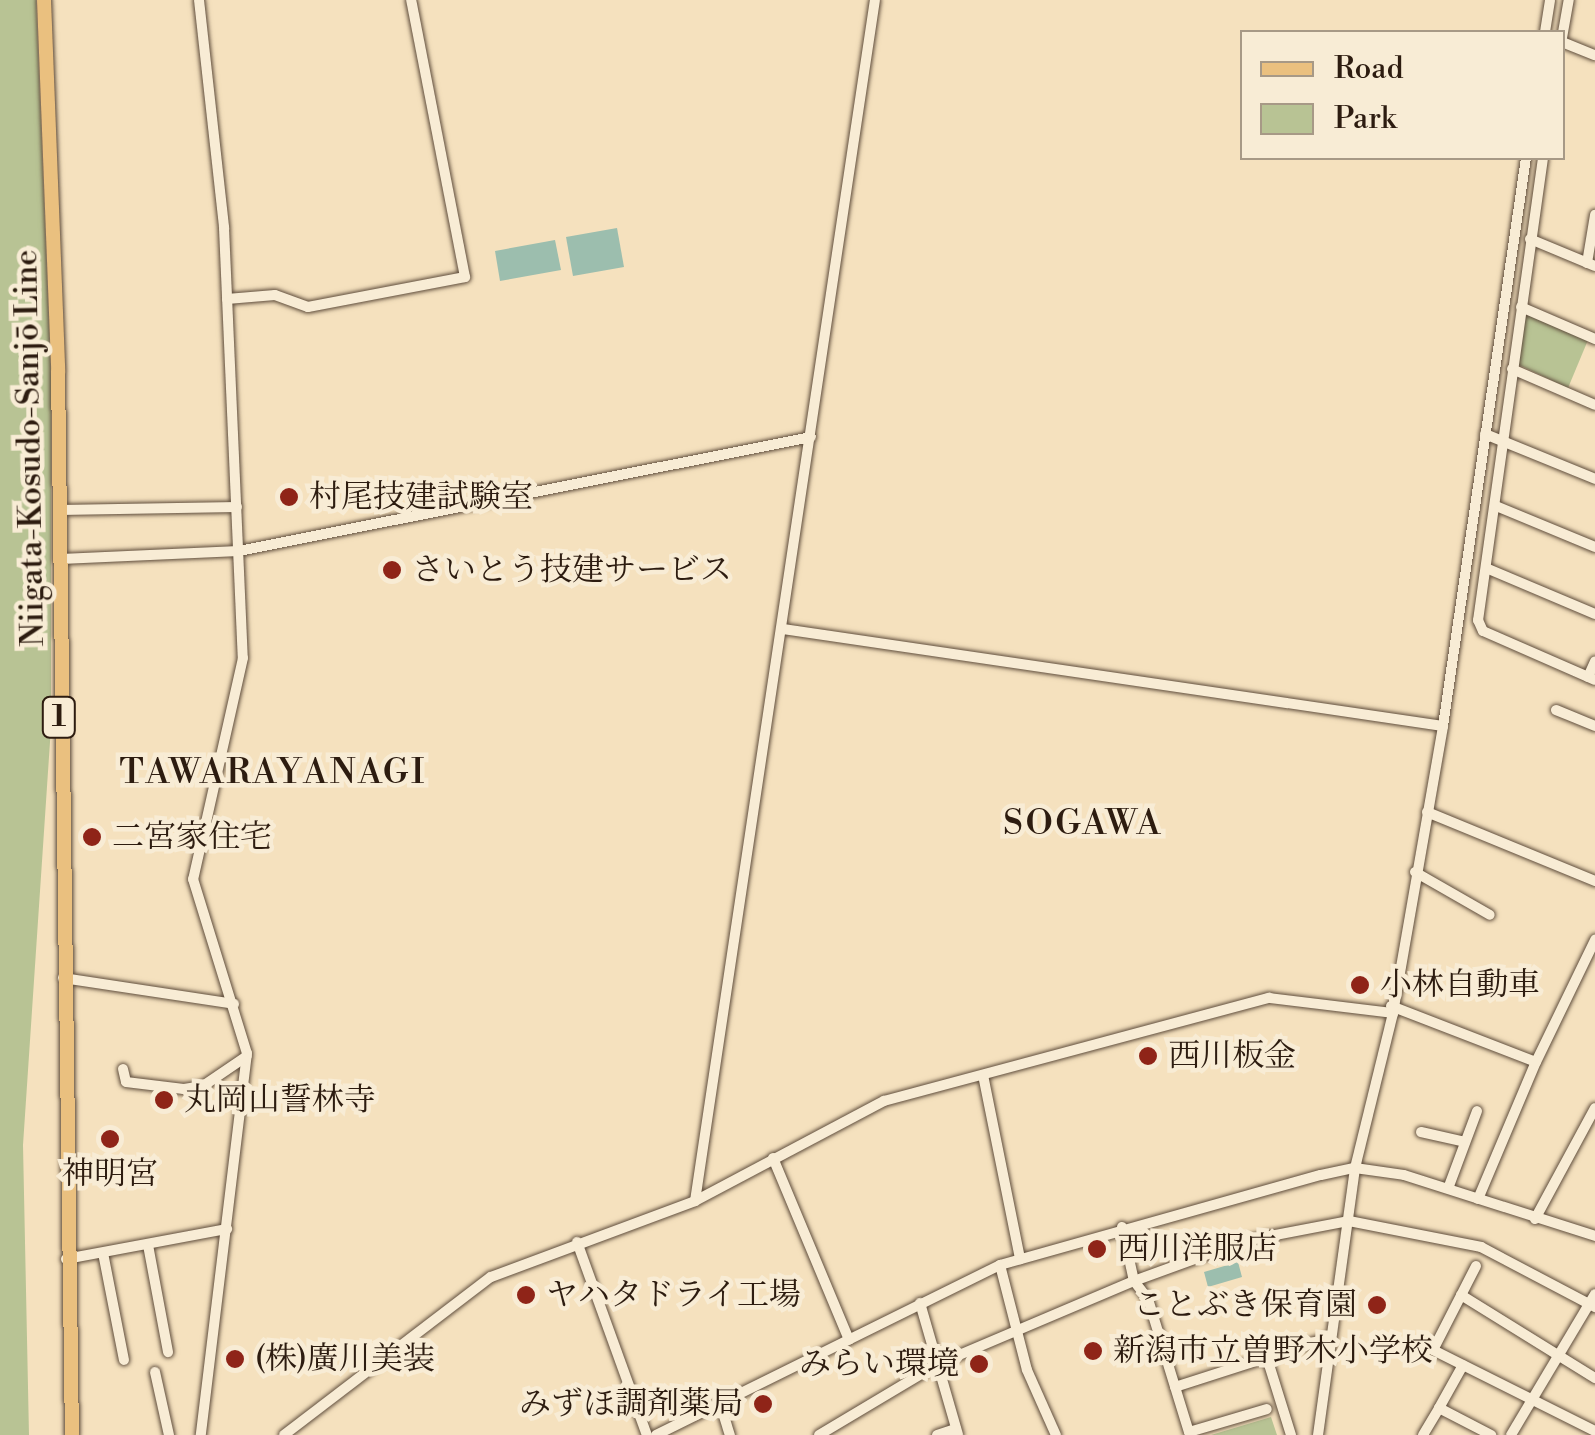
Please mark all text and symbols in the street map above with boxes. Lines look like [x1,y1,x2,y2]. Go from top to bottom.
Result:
legend [1240,30,1565,160]
text: Road [1334,50,1404,88]
text: Park [1334,100,1396,138]
street label: Niigata-Kosudo-Sanjō Line [7,249,53,647]
place label: 村尾技建試験室 [309,478,533,516]
marker: 村尾技建試験室 [278,486,300,508]
place label: さいとう技建サービス [412,551,732,589]
marker: さいとう技建サービス [381,559,403,581]
road number: 1 [42,692,76,742]
district label: TAWARAYANAGI [119,752,427,794]
district label: SOGAWA [1003,803,1163,845]
place label: 二宮家住宅 [112,818,272,856]
marker: 二宮家住宅 [81,826,103,848]
place label: 小林自動車 [1380,966,1540,1004]
marker: 小林自動車 [1349,974,1371,996]
place label: 西川板金 [1168,1037,1296,1075]
marker: 西川板金 [1137,1045,1159,1067]
place label: 丸岡山誓林寺 [184,1081,376,1119]
marker: 丸岡山誓林寺 [153,1089,175,1111]
marker: 神明宮 [99,1128,121,1150]
place label: 神明宮 [62,1155,158,1193]
place label: 西川洋服店 [1117,1230,1277,1268]
marker: 西川洋服店 [1086,1238,1108,1260]
place label: ヤハタドライ工場 [546,1276,802,1314]
marker: ヤハタドライ工場 [515,1284,537,1306]
place label: ことぶき保育園 [1133,1286,1357,1324]
marker: ことぶき保育園 [1366,1294,1388,1316]
place label: 新潟市立曽野木小学校 [1113,1332,1433,1370]
place label: (株)廣川美装 [255,1340,435,1378]
marker: 新潟市立曽野木小学校 [1082,1340,1104,1362]
place label: みらい環境 [799,1345,959,1383]
marker: (株)廣川美装 [224,1348,246,1370]
marker: みらい環境 [968,1353,990,1375]
place label: みずほ調剤薬局 [519,1385,743,1423]
marker: みずほ調剤薬局 [752,1393,774,1415]

